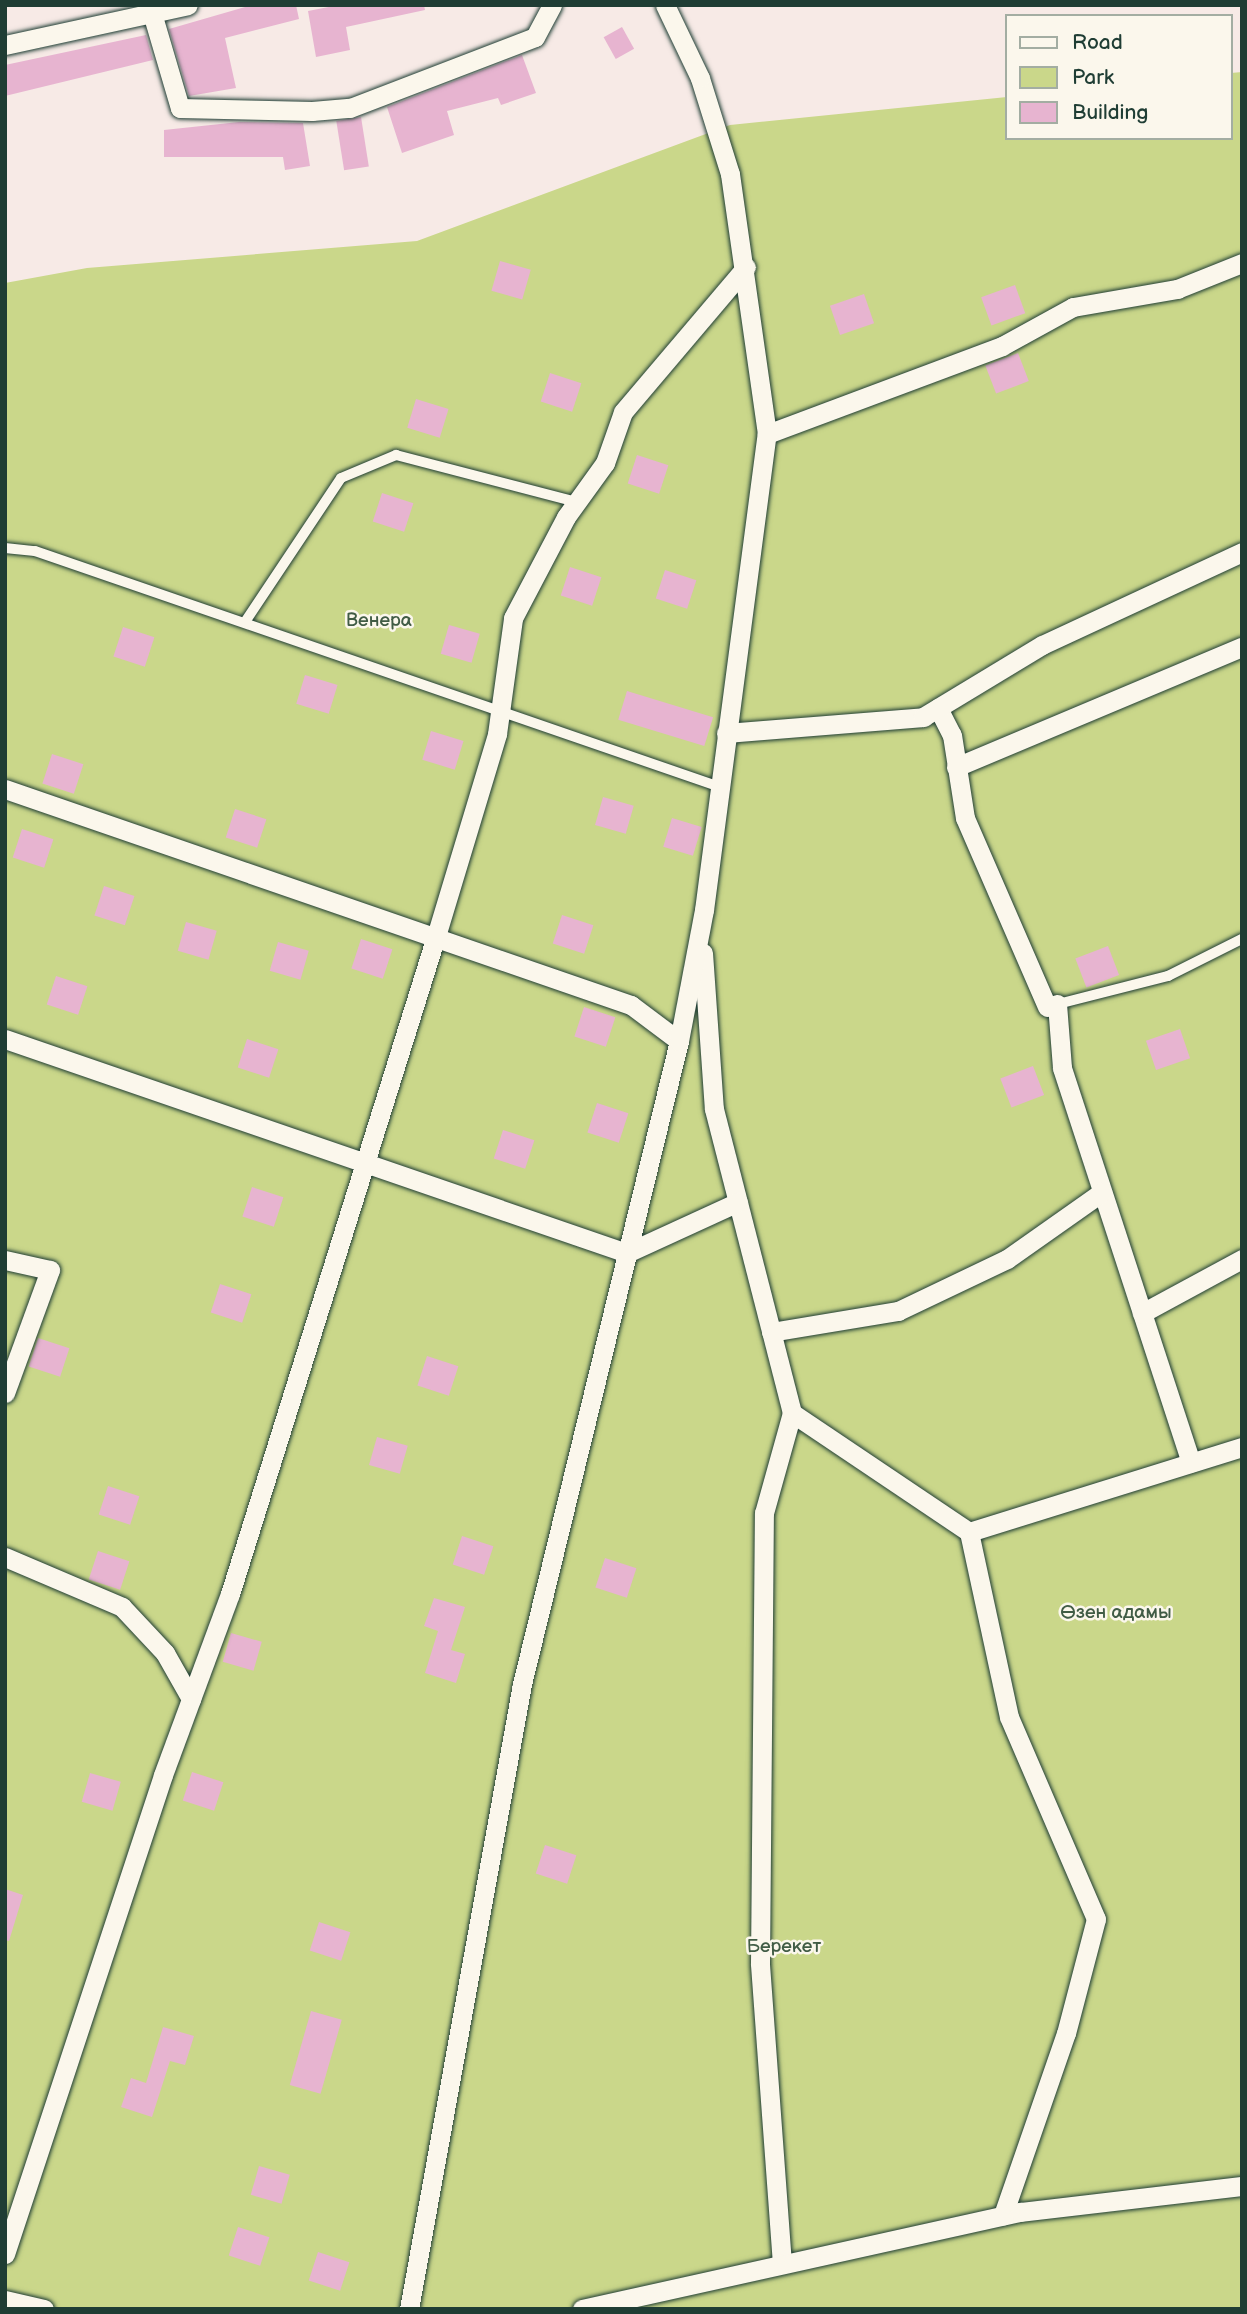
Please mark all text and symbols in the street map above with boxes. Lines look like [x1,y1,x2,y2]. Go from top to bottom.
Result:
legend [1006,14,1233,140]
text: Road [1072,30,1123,55]
text: Park [1072,65,1114,90]
text: Building [1072,100,1148,125]
park label: Венера [346,610,412,632]
park label: Өзен адамы [1060,1602,1172,1624]
park label: Берекет [747,1936,821,1958]

